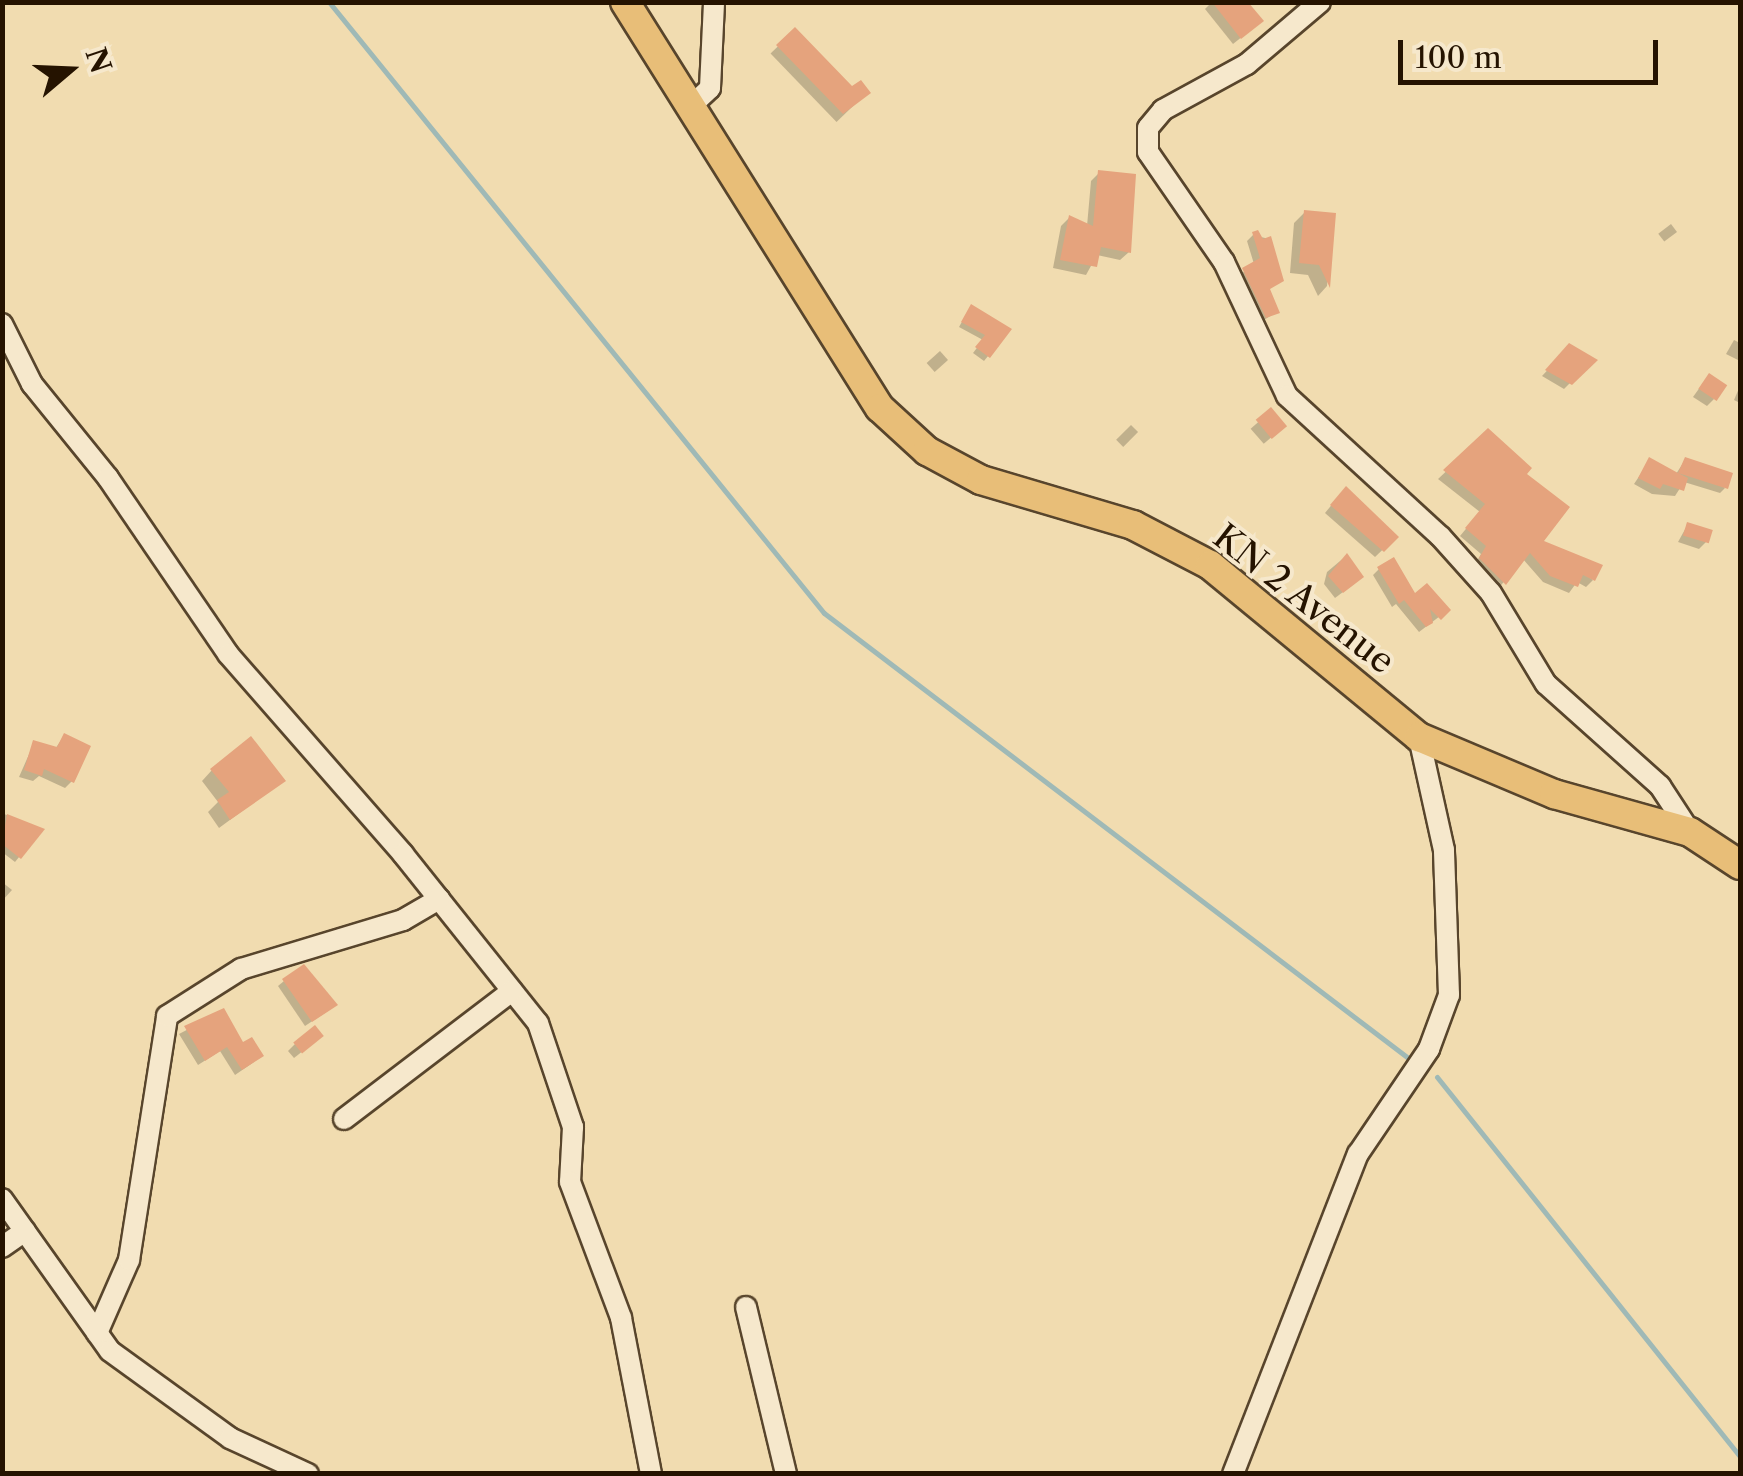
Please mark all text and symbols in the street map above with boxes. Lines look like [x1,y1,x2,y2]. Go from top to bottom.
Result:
north arrow [20,20,120,120]
scale bar [1403,20,1663,82]
text: 100 m [1415,39,1502,76]
text: N [78,43,118,77]
street label: KN 2 Avenue [1205,515,1403,683]

